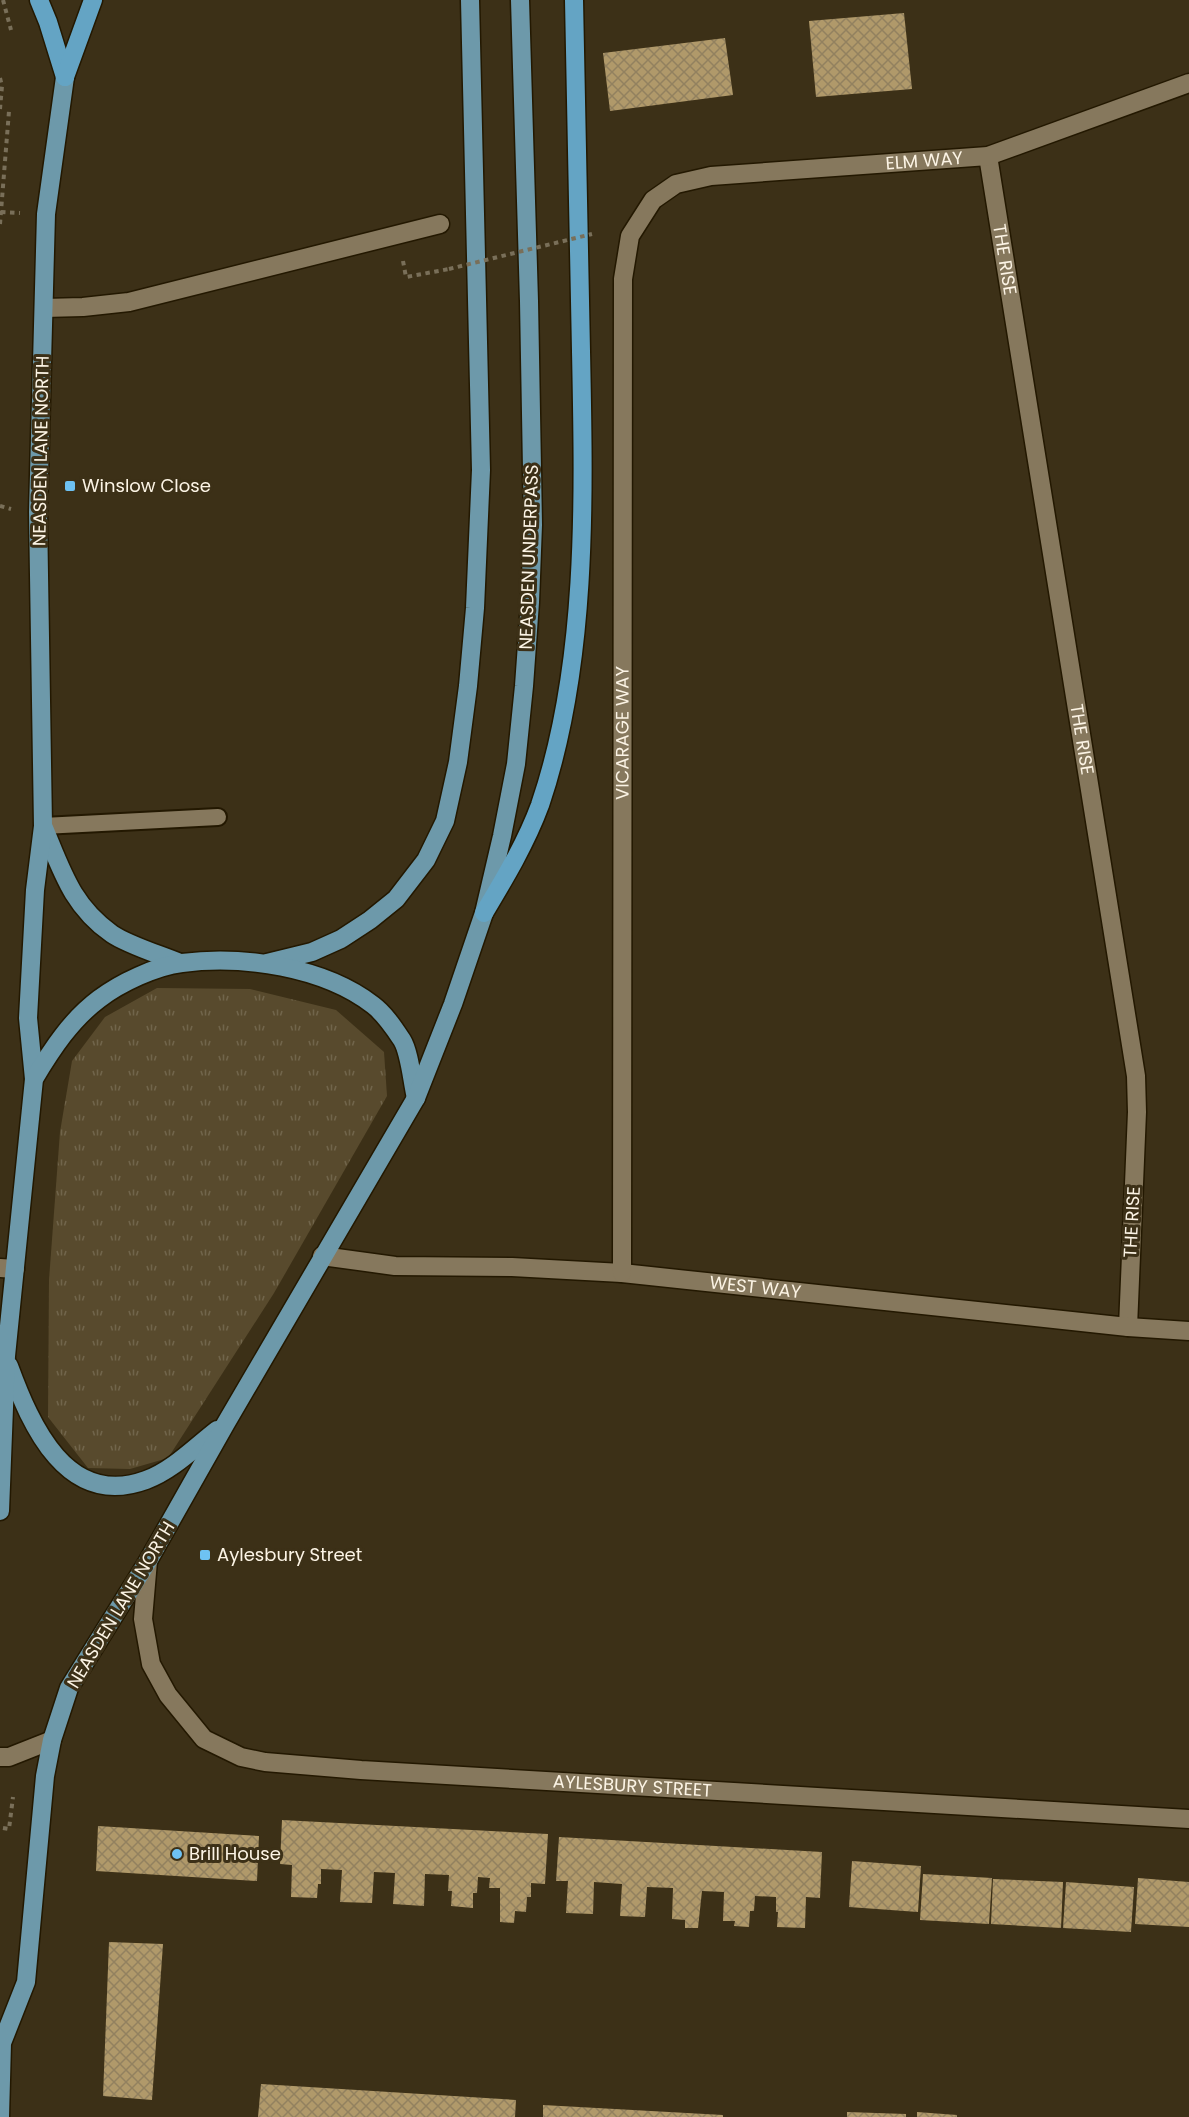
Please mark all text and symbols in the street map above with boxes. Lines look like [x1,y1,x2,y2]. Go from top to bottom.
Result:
street label: ELM WAY [885,145,964,175]
street label: THE RISE [987,222,1023,297]
street label: NEASDEN LANE NORTH [26,356,55,546]
street label: NEASDEN UNDERPASS [513,464,544,650]
place label: Winslow Close [82,473,211,498]
marker: Winslow Close [63,479,77,493]
street label: VICARAGE WAY [609,665,635,800]
street label: THE RISE [1064,702,1100,777]
street label: THE RISE [1117,1186,1146,1258]
street label: WEST WAY [708,1269,803,1304]
street label: NEASDEN LANE NORTH [61,1517,180,1693]
place label: Aylesbury Street [217,1542,362,1567]
marker: Aylesbury Street [198,1548,212,1562]
street label: AYLESBURY STREET [552,1768,713,1803]
place label: Brill House [189,1841,281,1866]
marker: Brill House [170,1847,184,1861]

